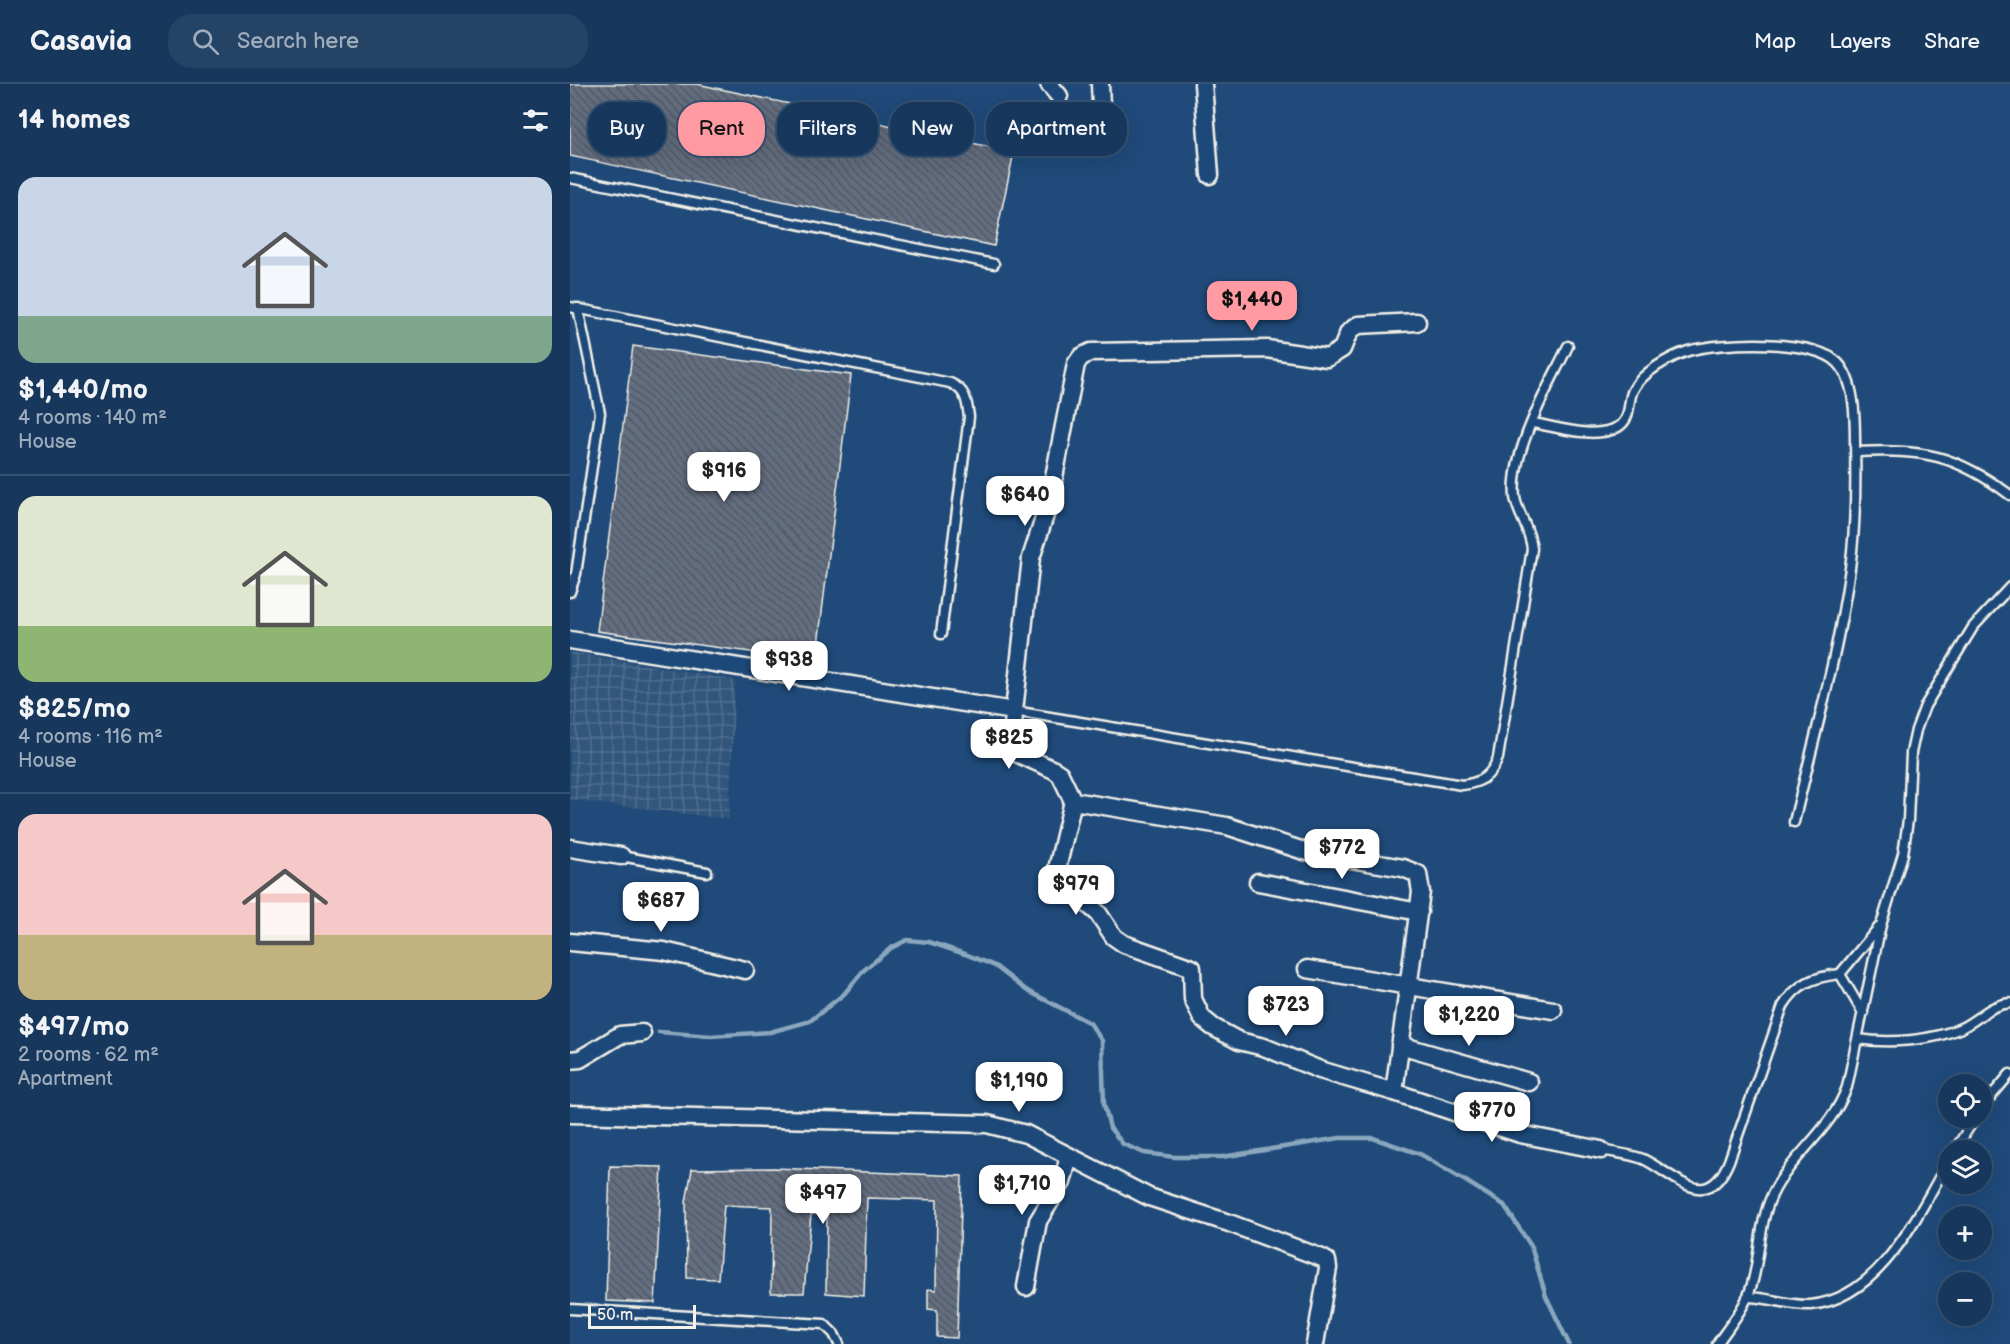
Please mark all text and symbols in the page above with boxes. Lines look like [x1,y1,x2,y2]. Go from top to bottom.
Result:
search box [168,14,588,68]
text: Casavia [30,25,132,58]
icon: search [189,25,222,58]
text: Search here [237,28,359,55]
text: Map [1754,29,1796,54]
text: Layers [1829,29,1891,54]
text: Share [1924,29,1980,54]
chip: Buy [588,102,666,156]
chip: Rent [678,102,765,156]
chip: Filters [777,102,878,156]
chip: New [890,102,974,156]
chip: Apartment [986,102,1127,156]
icon: filters [519,104,552,137]
text: 14 homes [18,105,130,136]
icon: home [231,216,339,324]
pin: $1,440 [1203,281,1301,332]
text: $1,440 [1221,288,1283,312]
text: $1,440/mo [18,375,148,406]
text: 4 rooms · 140 m² [18,406,167,430]
text: House [18,430,77,454]
pin: $916 [688,452,760,503]
text: $916 [701,459,747,483]
pin: $640 [989,476,1061,527]
text: $640 [1000,483,1050,507]
icon: home [231,535,339,643]
pin: $938 [753,641,825,692]
text: $938 [765,648,813,672]
text: $825/mo [18,694,131,725]
pin: $825 [973,719,1045,770]
text: 4 rooms · 116 m² [18,725,163,749]
text: $825 [985,726,1033,750]
text: House [18,749,77,773]
pin: $772 [1306,829,1378,880]
text: $772 [1318,836,1366,860]
icon: home [231,853,339,961]
pin: $979 [1040,865,1112,916]
text: $979 [1052,872,1100,896]
pin: $687 [625,882,697,933]
text: $687 [637,889,685,913]
pin: $723 [1250,986,1322,1037]
text: $723 [1262,993,1310,1017]
pin: $1,220 [1420,996,1518,1047]
text: $1,220 [1438,1003,1500,1027]
text: $497/mo [18,1012,129,1043]
text: 2 rooms · 62 m² [18,1043,159,1067]
pin: $1,190 [970,1062,1068,1113]
text: Apartment [18,1067,113,1091]
text: $1,190 [990,1069,1048,1093]
map controls [1938,1074,1992,1326]
button: locate [1938,1074,1992,1128]
pin: $770 [1456,1092,1528,1143]
text: $770 [1468,1099,1516,1123]
button: layers [1938,1140,1992,1194]
pin: $1,710 [973,1165,1071,1216]
text: $1,710 [993,1172,1051,1196]
pin: $497 [787,1174,859,1225]
text: $497 [799,1181,847,1205]
button: + [1938,1206,1992,1260]
button: − [1938,1272,1992,1326]
scale bar [588,1302,696,1330]
text: 50 m [597,1306,633,1325]

